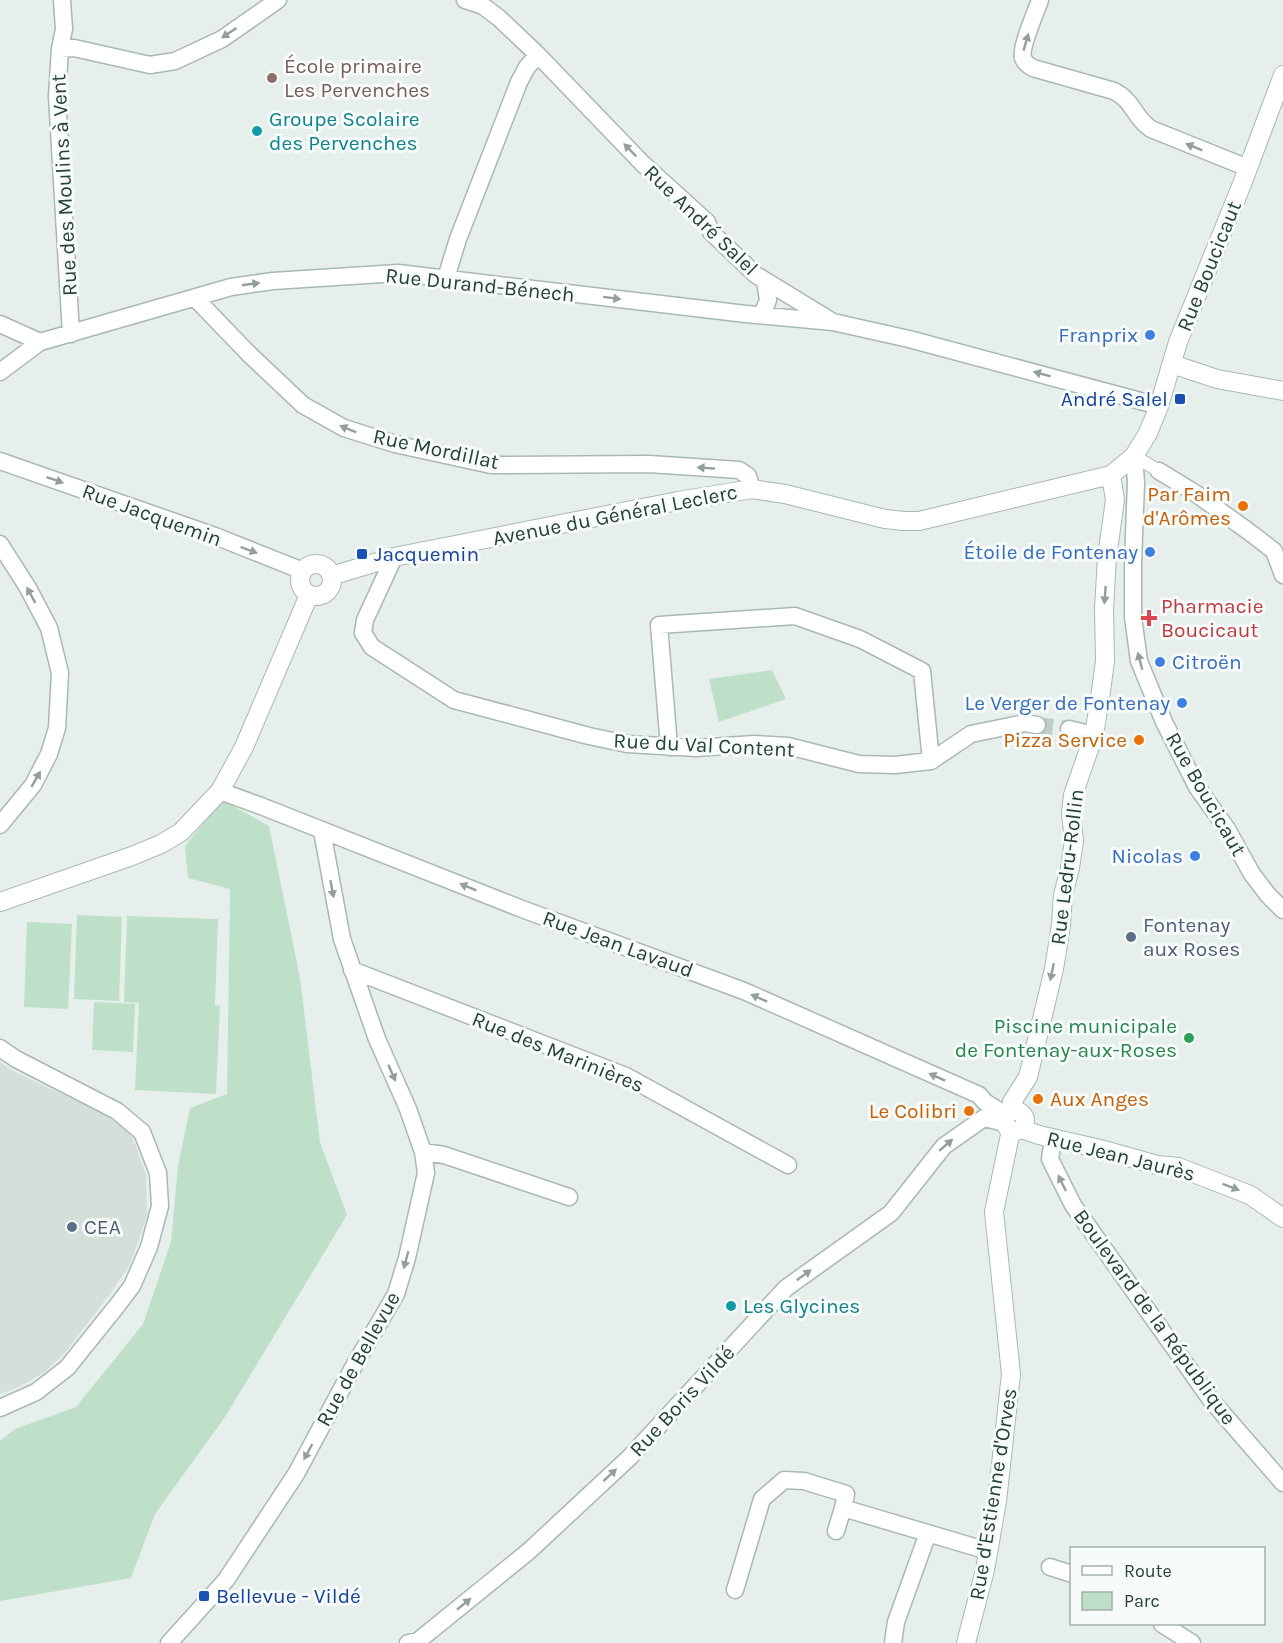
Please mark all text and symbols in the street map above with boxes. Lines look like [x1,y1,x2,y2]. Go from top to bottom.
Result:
one-way arrow [222,27,238,39]
one-way arrow [1022,33,1031,51]
place label: École primaire Les Pervenches [284,54,430,102]
marker: École primaire Les Pervenches [265,71,279,85]
street label: Rue des Moulins à Vent [46,73,82,297]
place label: Groupe Scolaire des Pervenches [269,107,419,155]
marker: Groupe Scolaire des Pervenches [250,124,264,138]
one-way arrow [1185,141,1203,151]
one-way arrow [623,143,637,158]
street label: Rue André Salel [639,160,763,280]
street label: Rue Boucicaut [1172,197,1246,335]
street label: Rue Durand-Bénech [384,263,576,307]
one-way arrow [242,279,261,289]
one-way arrow [603,293,622,303]
place label: Franprix [1058,323,1138,347]
marker: Franprix [1143,328,1157,342]
one-way arrow [1033,369,1051,379]
place label: André Salel [1061,387,1168,411]
marker: André Salel [1173,392,1187,406]
one-way arrow [338,423,356,433]
street label: Rue Mordillat [371,424,501,474]
one-way arrow [696,463,715,473]
one-way arrow [46,476,64,486]
street label: Rue Jacquemin [79,479,225,551]
street label: Avenue du Général Leclerc [491,480,739,550]
place label: Par Faim d'Arômes [1143,482,1231,530]
marker: Par Faim d'Arômes [1236,499,1250,513]
place label: Étoile de Fontenay [963,540,1138,564]
place label: Jacquemin [374,542,479,566]
one-way arrow [240,545,258,555]
marker: Étoile de Fontenay [1143,545,1157,559]
marker: Jacquemin [355,547,369,561]
one-way arrow [26,586,36,603]
one-way arrow [1100,586,1109,605]
place label: Pharmacie Boucicaut [1161,594,1264,642]
marker: Pharmacie Boucicaut [1142,611,1156,625]
place label: Citroën [1172,650,1242,674]
one-way arrow [1135,652,1144,670]
marker: Citroën [1153,655,1167,669]
place label: Le Verger de Fontenay [965,691,1170,715]
marker: Le Verger de Fontenay [1175,696,1189,710]
street label: Rue du Val Content [613,728,795,762]
place label: Pizza Service [1003,728,1127,752]
street label: Rue Boucicaut [1161,728,1251,860]
marker: Pizza Service [1132,733,1146,747]
one-way arrow [31,770,41,787]
street label: Rue Ledru-Rollin [1046,788,1088,946]
place label: Nicolas [1112,844,1183,868]
marker: Nicolas [1188,849,1202,863]
one-way arrow [328,879,337,898]
one-way arrow [459,882,477,891]
street label: Rue Jean Lavaud [539,906,697,982]
place label: Fontenay aux Roses [1143,913,1240,961]
marker: Fontenay aux Roses [1124,930,1138,944]
one-way arrow [1047,963,1057,982]
one-way arrow [750,993,768,1002]
street label: Rue des Marinières [469,1007,647,1097]
place label: Piscine municipale de Fontenay-aux-Roses [955,1014,1177,1062]
marker: Piscine municipale de Fontenay-aux-Roses [1182,1031,1196,1045]
one-way arrow [387,1065,397,1083]
one-way arrow [928,1072,946,1082]
place label: Aux Anges [1050,1087,1149,1111]
marker: Aux Anges [1031,1092,1045,1106]
place label: Le Colibri [869,1099,957,1123]
marker: Le Colibri [962,1104,976,1118]
street label: Rue Jean Jaurès [1044,1126,1198,1186]
one-way arrow [939,1138,954,1152]
one-way arrow [1057,1174,1067,1191]
one-way arrow [1222,1183,1240,1192]
street label: Boulevard de la République [1069,1205,1241,1429]
place label: CEA [84,1215,121,1239]
marker: CEA [65,1220,79,1234]
one-way arrow [401,1251,410,1269]
one-way arrow [795,1269,811,1281]
street label: Rue de Bellevue [311,1288,405,1430]
place label: Les Glycines [743,1294,860,1318]
marker: Les Glycines [724,1299,738,1313]
street label: Rue Boris Vildé [624,1341,740,1461]
street label: Rue d'Estienne d'Orves [964,1386,1022,1602]
one-way arrow [303,1443,313,1460]
one-way arrow [603,1469,617,1483]
legend [1070,1547,1265,1625]
text: Route [1124,1560,1172,1582]
place label: Bellevue - Vildé [216,1584,361,1608]
marker: Bellevue - Vildé [197,1589,211,1603]
text: Parc [1124,1590,1160,1612]
one-way arrow [456,1598,471,1611]

